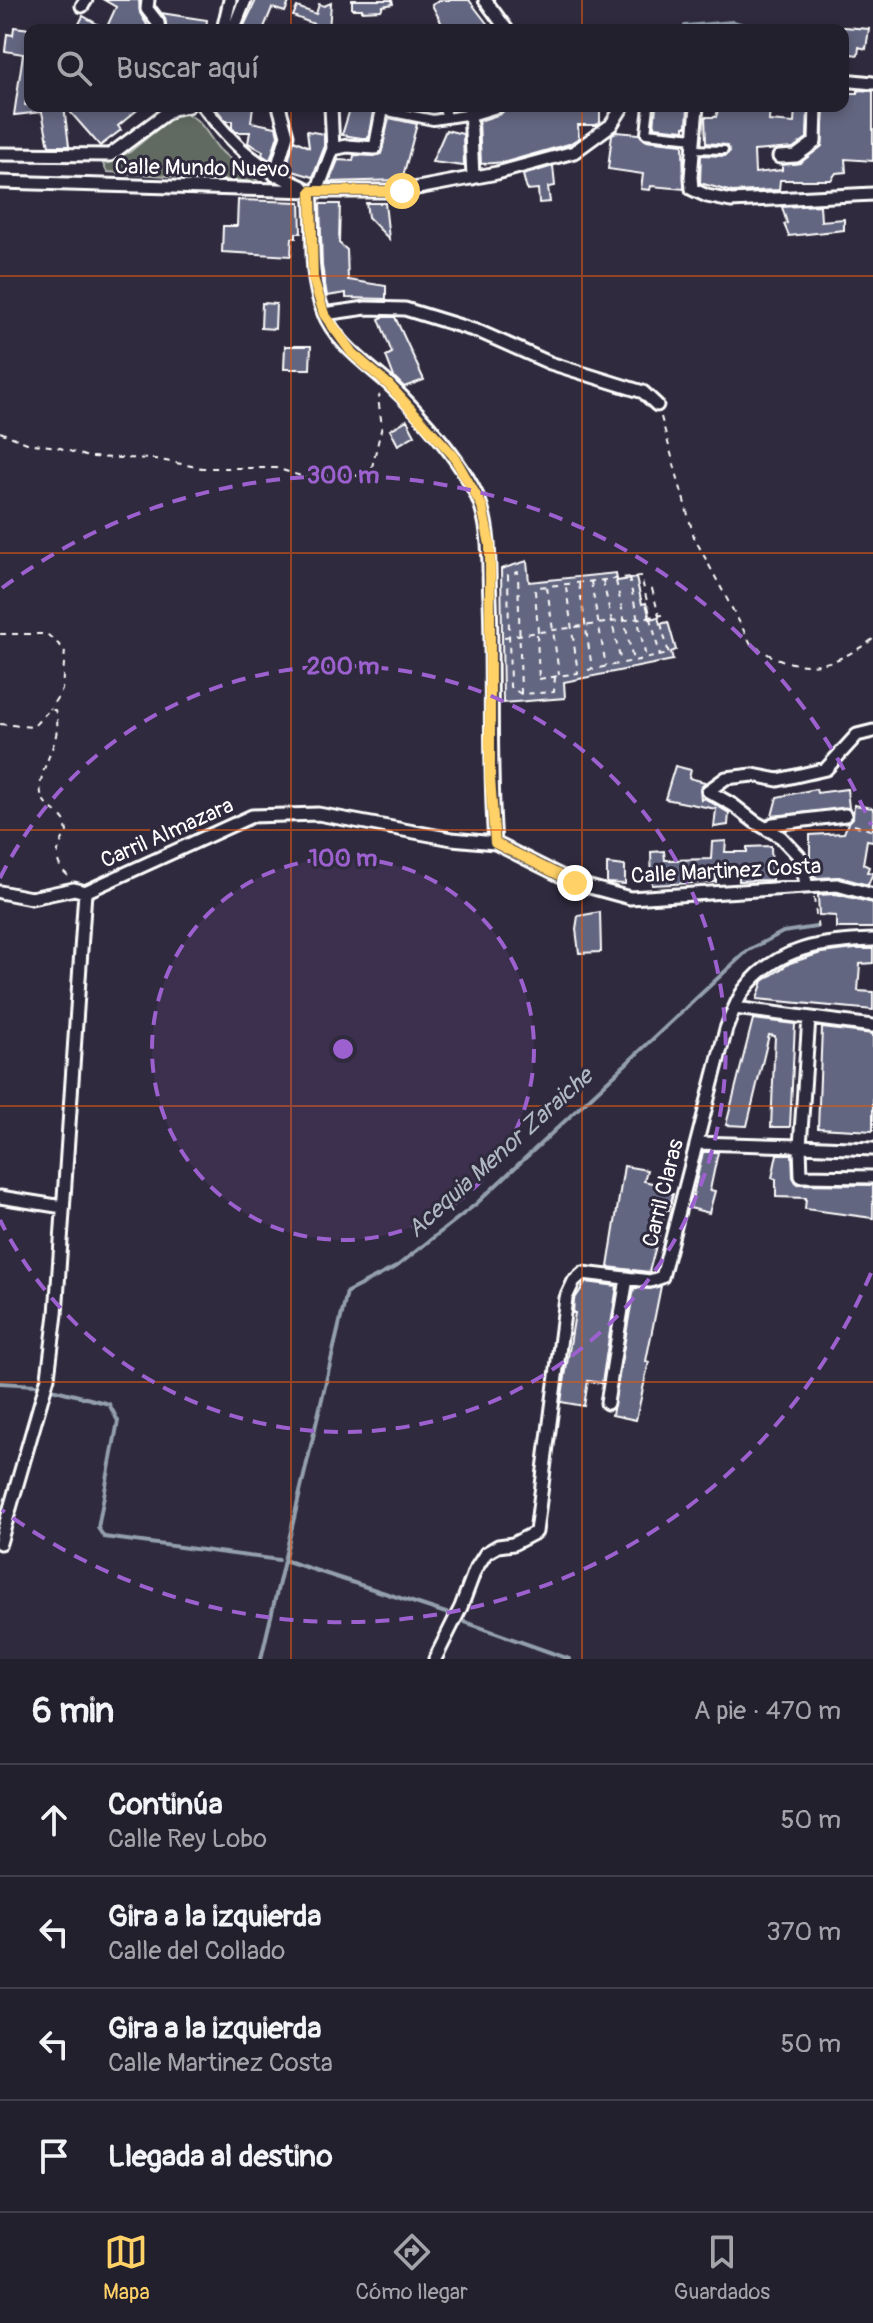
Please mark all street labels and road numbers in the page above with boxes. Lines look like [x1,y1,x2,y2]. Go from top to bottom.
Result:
street label: Calle Mundo Nuevo [114,152,290,184]
street label: Carril Almazara [96,791,238,875]
street label: Calle Martinez Costa [630,852,822,890]
street label: Carril Claras [636,1136,690,1250]

